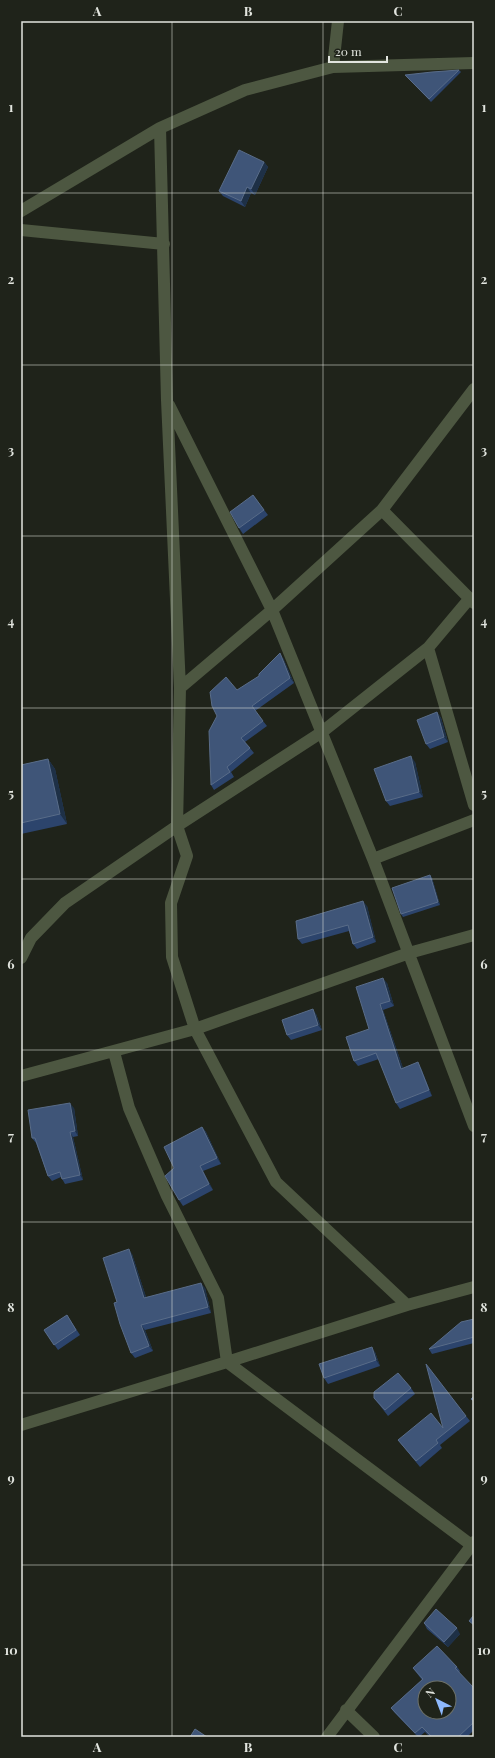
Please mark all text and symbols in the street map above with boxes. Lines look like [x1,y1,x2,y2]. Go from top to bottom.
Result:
text: A [92,2,102,19]
text: B [244,2,253,19]
text: C [393,2,403,19]
scale bar [329,38,387,64]
text: 20 m [335,43,362,59]
text: 1 [9,98,14,115]
text: 1 [482,98,487,115]
text: 2 [8,270,15,287]
text: 2 [481,270,488,287]
text: 3 [8,441,14,458]
text: 3 [481,441,487,458]
text: 4 [8,612,15,629]
text: 4 [481,612,488,629]
text: 5 [8,784,14,801]
text: 5 [481,784,487,801]
text: 6 [7,955,15,972]
text: 6 [480,955,488,972]
text: 7 [8,1127,14,1144]
text: 7 [481,1127,487,1144]
text: 8 [7,1298,15,1315]
text: 8 [480,1298,488,1315]
text: 9 [7,1469,15,1486]
text: 9 [480,1469,488,1486]
text: 10 [4,1641,18,1658]
text: 10 [477,1641,491,1658]
north arrow [417,1680,457,1720]
text: N [422,1684,438,1700]
text: A [92,1738,102,1755]
text: B [244,1738,253,1755]
text: C [393,1738,403,1755]

